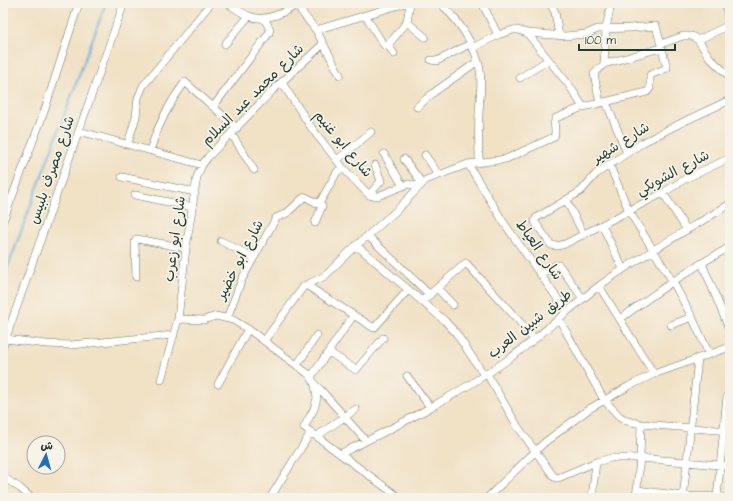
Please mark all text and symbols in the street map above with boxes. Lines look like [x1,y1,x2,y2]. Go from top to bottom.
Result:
scale bar [579,26,675,52]
text: 100 m [585,32,616,49]
street label: شارع محمد عبد السلام [197,39,309,151]
street label: شارع ابو غنيم [309,106,377,182]
street label: شارع مصرف بلبيس [24,113,80,227]
street label: شارع شهير [588,118,654,169]
street label: شارع الشوبكي [633,145,714,203]
street label: شارع ابو زعرب [159,195,191,283]
street label: شارع العياط [511,216,567,284]
street label: شارع ابو خضير [211,217,269,304]
street label: طريق شبين العرب [484,285,576,363]
north arrow [26,435,66,475]
text: ش [40,437,54,454]

